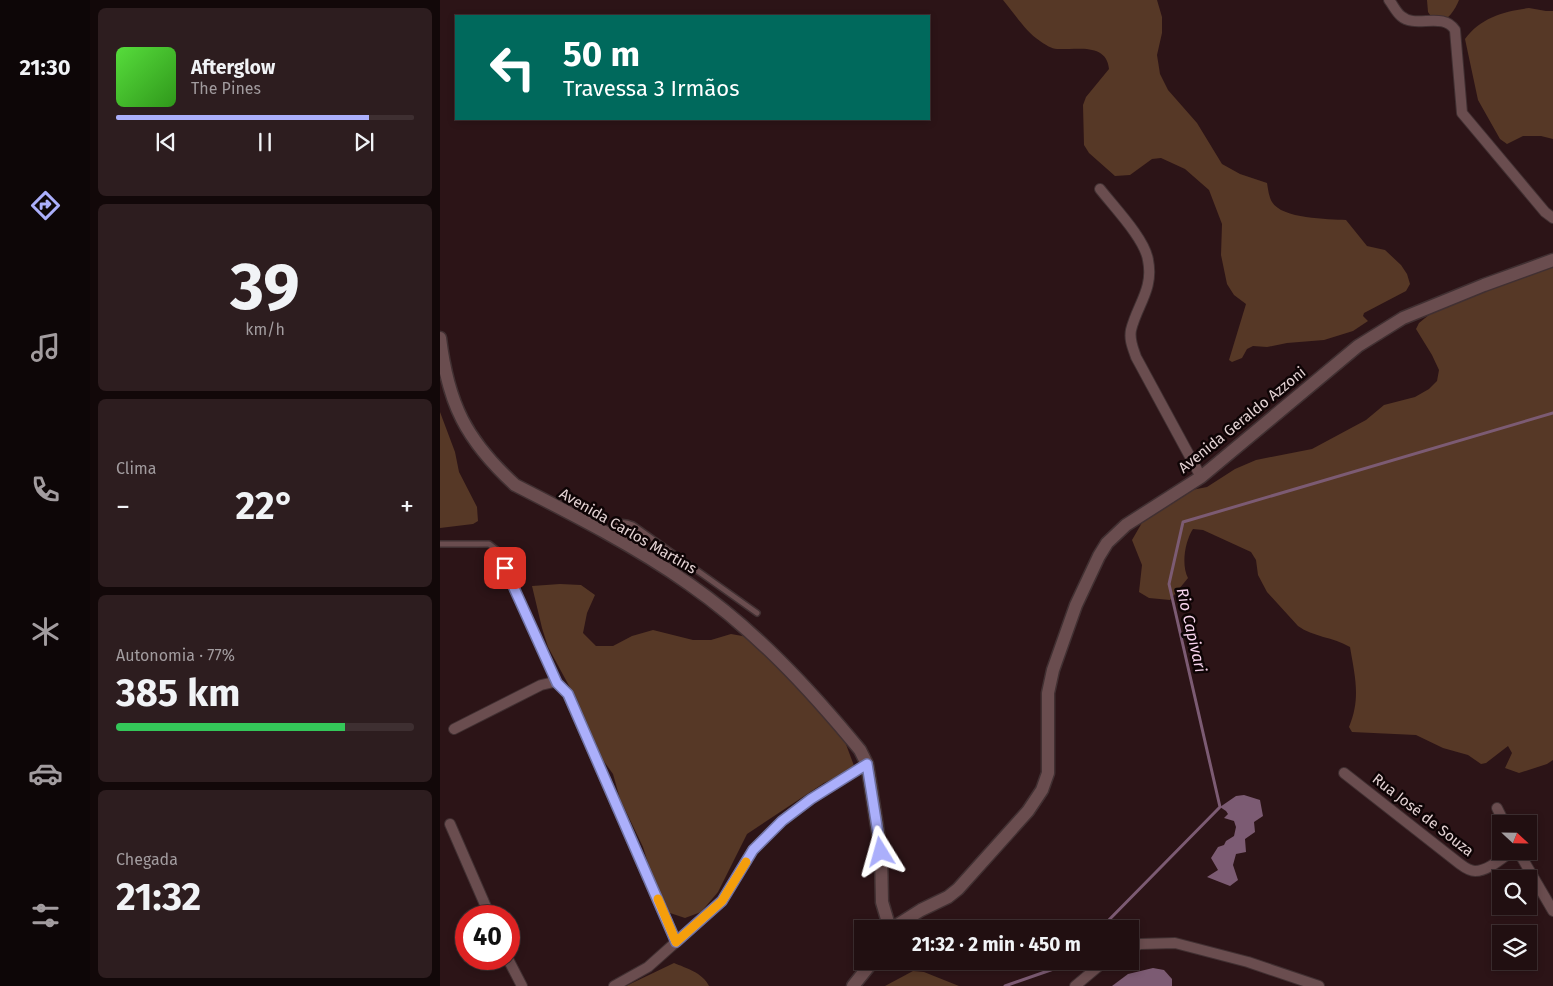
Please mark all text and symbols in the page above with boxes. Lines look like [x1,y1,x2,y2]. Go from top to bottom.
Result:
text: 50 m [563,33,640,75]
icon: left [480,35,545,100]
text: 21:30 [19,54,71,81]
text: Afterglow [191,56,275,79]
text: Travessa 3 Irmãos [563,75,739,102]
text: The Pines [191,79,261,98]
icon: previous [152,128,180,156]
icon: pause [251,128,279,156]
icon: next [350,128,378,156]
icon: directions [28,188,63,223]
text: 39 [230,248,300,326]
text: km/h [245,320,285,339]
icon: music [28,330,63,365]
street label: Avenida Geraldo Azzoni [1175,363,1309,477]
text: Clima [116,459,156,478]
icon: phone [28,472,63,507]
text: 22° [235,483,295,529]
street label: Avenida Carlos Martins [556,484,700,578]
text: − [116,490,130,523]
text: + [400,490,414,523]
pin [484,547,526,589]
icon: arrive [491,554,519,582]
water label: Rio Capivari [1173,586,1211,675]
icon: climate [28,614,63,649]
text: Autonomia · 77% [116,646,235,665]
text: 385 km [116,670,240,716]
icon: car [28,756,63,791]
street label: Rua José de Souza [1369,770,1477,860]
north arrow [1492,815,1538,860]
map controls [1492,815,1537,970]
position arrow [854,825,906,877]
text: Chegada [116,850,178,869]
button: search [1492,870,1537,915]
text: 21:32 [116,874,201,920]
icon: filters [28,898,63,933]
speed limit sign: 40 [455,905,520,970]
button: layers [1492,925,1537,970]
text: 21:32 · 2 min · 450 m [912,933,1081,956]

